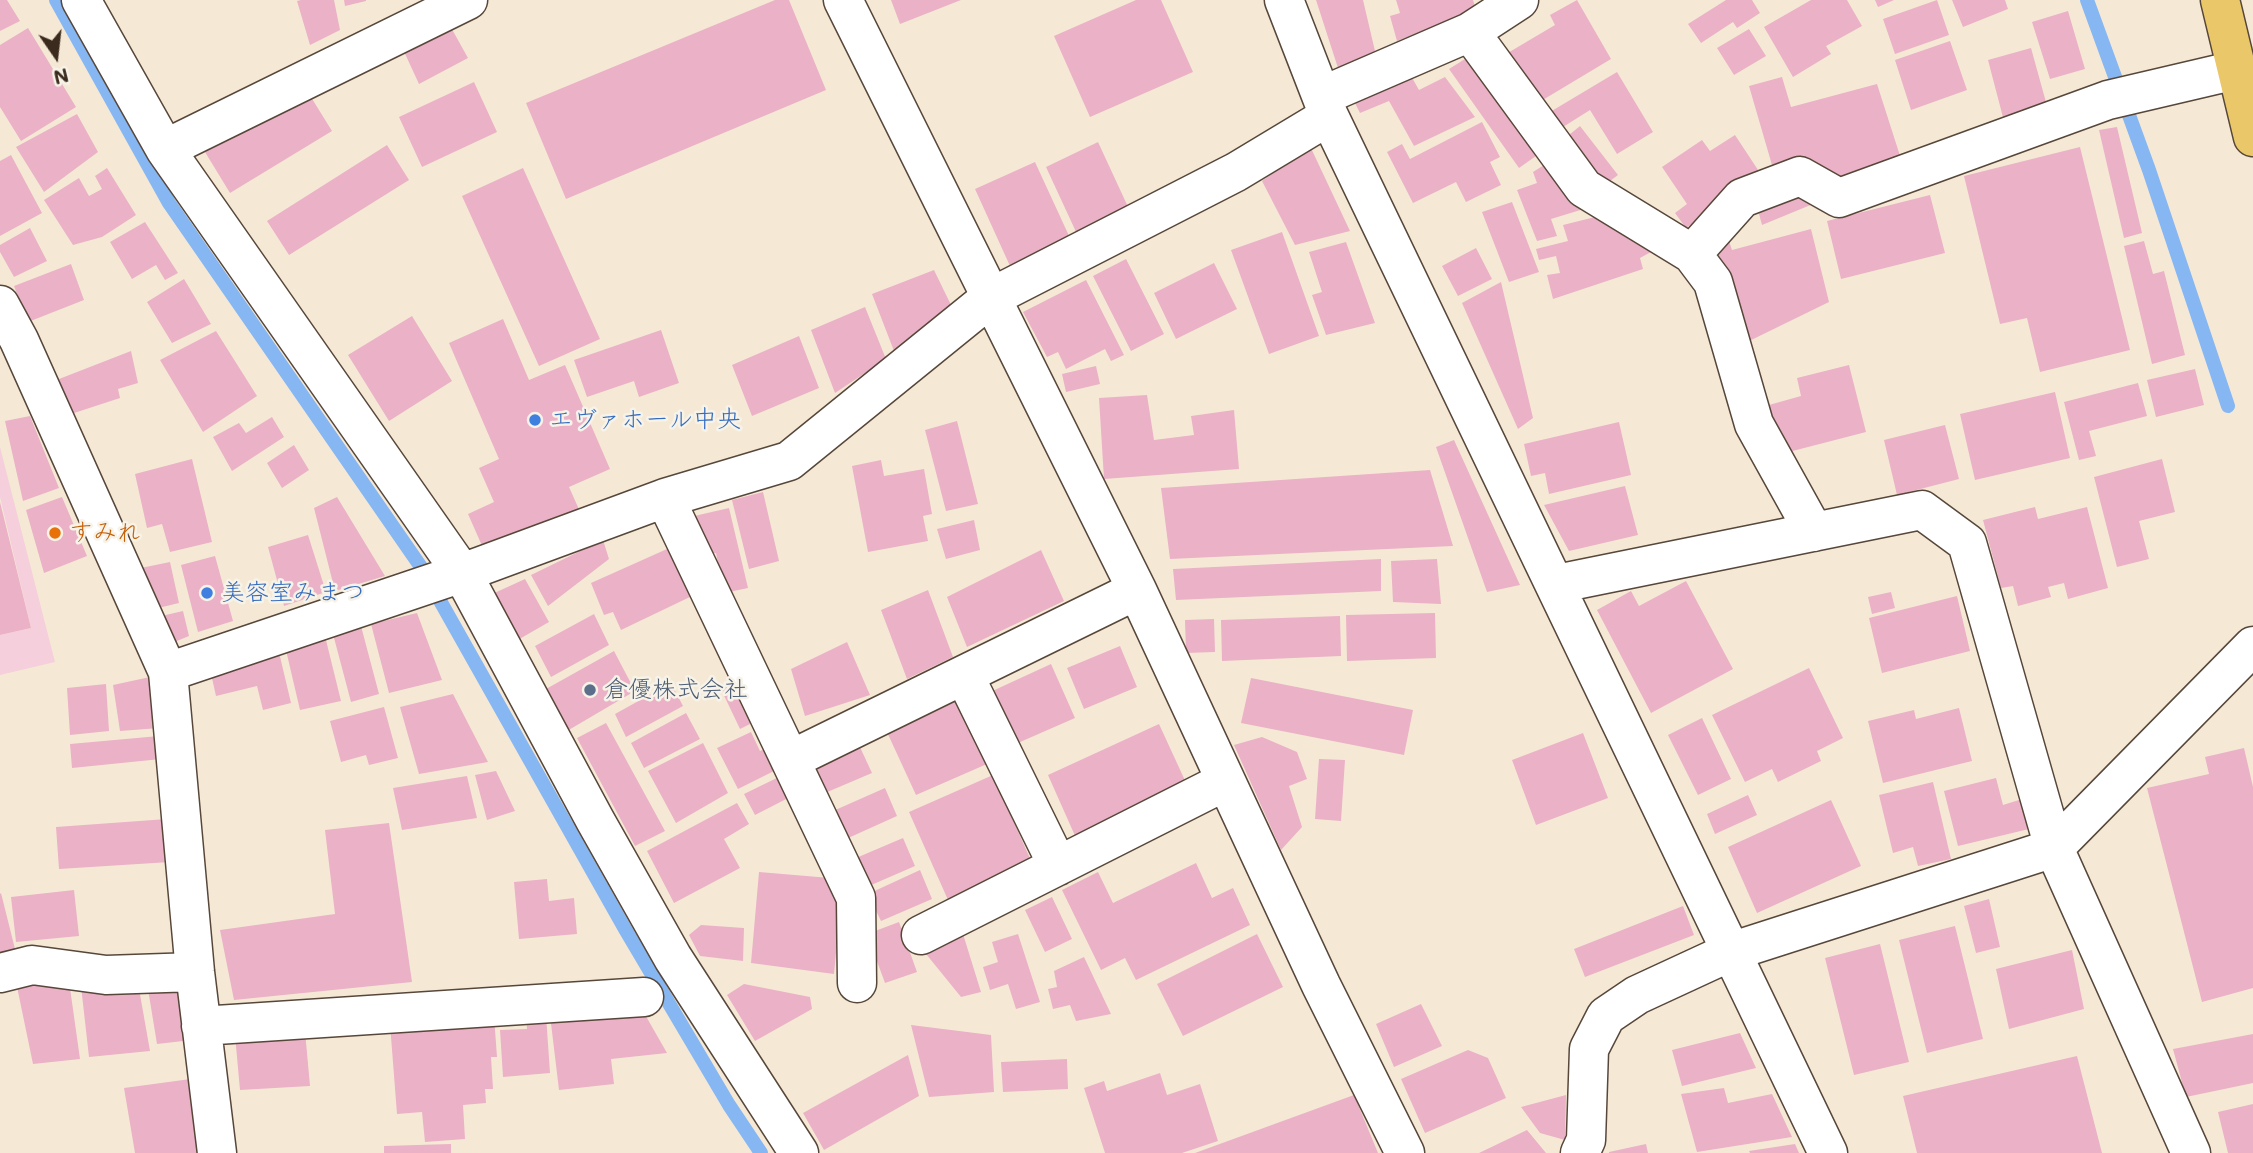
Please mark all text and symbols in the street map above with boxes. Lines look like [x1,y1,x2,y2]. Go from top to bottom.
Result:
north arrow [21,21,91,91]
text: N [51,63,71,91]
place label: エヴァホール中央 [549,406,741,434]
marker: エヴァホール中央 [527,412,543,428]
place label: すみれ [69,519,141,547]
marker: すみれ [47,525,63,541]
place label: 美容室みまつ [221,579,365,607]
marker: 美容室みまつ [199,585,215,601]
place label: 倉優株式会社 [604,676,748,704]
marker: 倉優株式会社 [582,682,598,698]

